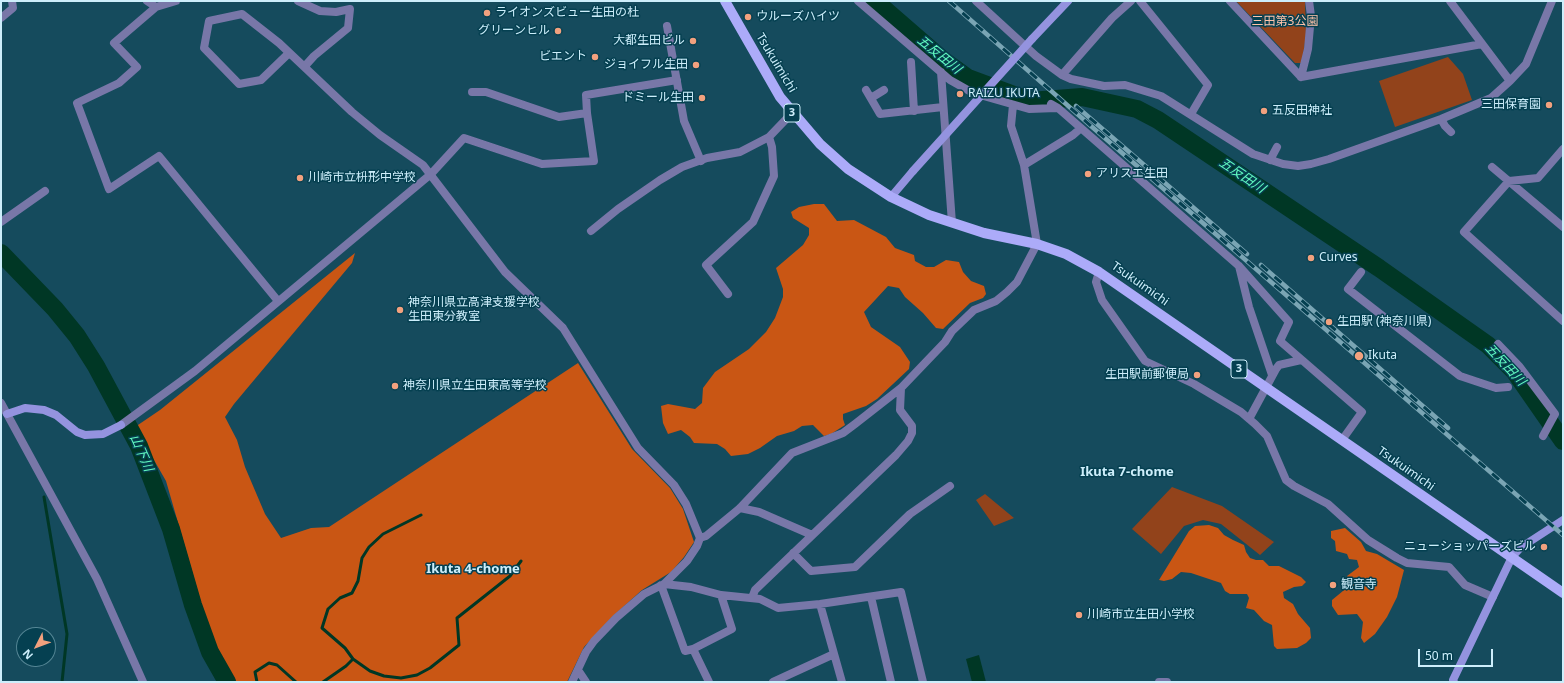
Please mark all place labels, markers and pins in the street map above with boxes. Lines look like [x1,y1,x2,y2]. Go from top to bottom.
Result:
place label: ライオンズビュー生田の杜 [495,6,639,20]
marker: ライオンズビュー生田の杜 [482,8,492,18]
place label: ウルーズハイツ [756,10,840,24]
marker: ウルーズハイツ [743,12,753,22]
place label: グリーンヒル [478,24,550,38]
marker: グリーンヒル [553,26,563,36]
place label: 大都生田ビル [613,34,685,48]
marker: 大都生田ビル [688,36,698,46]
place label: ビエント [539,50,587,64]
marker: ビエント [590,52,600,62]
place label: ジョイフル生田 [604,58,688,72]
marker: ジョイフル生田 [691,60,701,70]
place label: RAIZU IKUTA [968,87,1040,101]
marker: RAIZU IKUTA [955,89,965,99]
place label: ドミール生田 [622,91,694,105]
marker: ドミール生田 [697,93,707,103]
place label: 三田保育園 [1481,98,1541,112]
marker: 三田保育園 [1544,100,1554,110]
place label: 五反田神社 [1272,104,1332,118]
marker: 五反田神社 [1259,106,1269,116]
place label: アリスエ生田 [1096,167,1168,181]
marker: アリスエ生田 [1083,169,1093,179]
place label: 川崎市立枡形中学校 [308,171,416,185]
marker: 川崎市立枡形中学校 [295,173,305,183]
place label: Curves [1319,251,1358,265]
marker: Curves [1306,253,1316,263]
place label: 神奈川県立高津支援学校 生田東分教室 [408,296,540,324]
marker: 神奈川県立高津支援学校 生田東分教室 [395,305,405,315]
place label: 生田駅 (神奈川県) [1337,315,1431,329]
marker: 生田駅 (神奈川県) [1324,317,1334,327]
place label: Ikuta [1368,349,1397,363]
marker: Ikuta [1353,350,1365,362]
place label: 生田駅前郵便局 [1105,368,1189,382]
marker: 生田駅前郵便局 [1192,370,1202,380]
place label: 神奈川県立生田東高等学校 [403,379,547,393]
marker: 神奈川県立生田東高等学校 [390,381,400,391]
place label: ニューショッパーズビル [1404,540,1536,554]
marker: ニューショッパーズビル [1539,542,1549,552]
place label: 観音寺 [1341,578,1377,592]
marker: 観音寺 [1328,580,1338,590]
place label: 川崎市立生田小学校 [1087,608,1195,622]
marker: 川崎市立生田小学校 [1074,610,1084,620]

